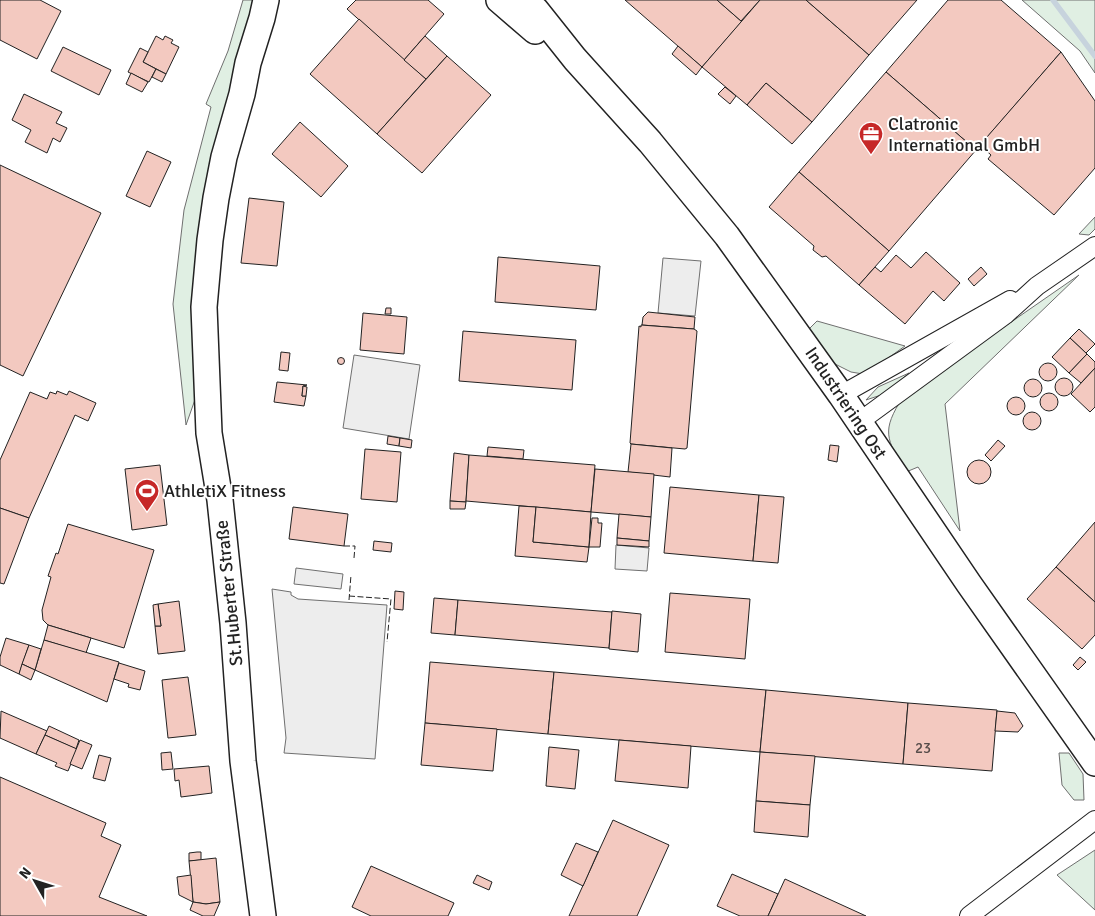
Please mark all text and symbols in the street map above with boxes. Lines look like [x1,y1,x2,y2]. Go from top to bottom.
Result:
place label: Clatronic International GmbH [888,113,1040,156]
office icon: Clatronic International GmbH [858,121,884,155]
street label: Industriering Ost [800,343,892,463]
sports icon: AthletiX Fitness [134,478,160,512]
place label: AthletiX Fitness [164,480,286,502]
street label: St.Huberter Straße [210,519,248,667]
house number: 23 [915,739,931,757]
north arrow [10,856,60,906]
text: N [16,864,35,882]

